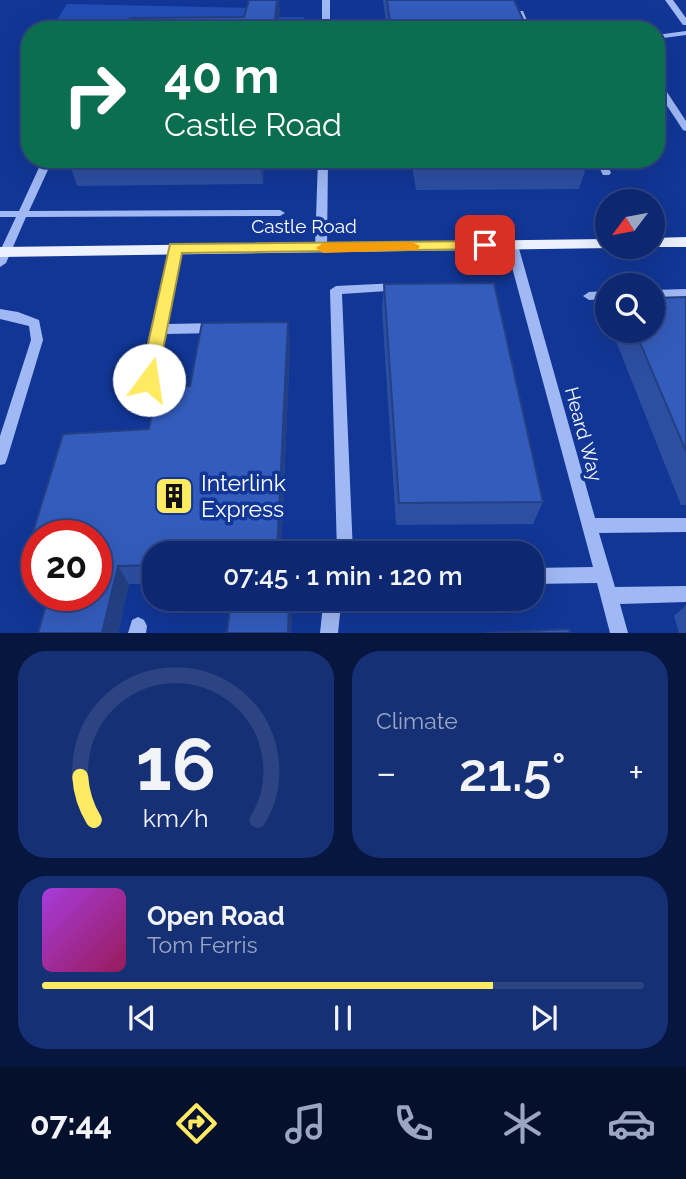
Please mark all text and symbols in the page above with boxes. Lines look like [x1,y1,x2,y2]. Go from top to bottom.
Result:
text: 40 m [164,47,279,104]
icon: right [49,49,140,140]
text: Castle Road [164,106,342,143]
north arrow [595,189,665,259]
map controls [595,189,665,343]
street label: Castle Road [251,215,357,237]
pin [455,215,515,275]
icon: arrive [466,226,504,264]
button: search [595,273,665,343]
position arrow [112,343,186,417]
street label: Heard Way [561,384,607,484]
place label: Interlink Express [201,469,286,522]
building icon: Interlink Express [153,475,195,517]
speed limit sign: 20 [21,520,112,611]
text: 07:45 · 1 min · 120 m [223,561,463,591]
text: Climate [376,707,458,734]
text: 16 [136,723,216,808]
text: 21.5° [459,742,566,803]
text: − [376,750,396,795]
text: + [628,750,644,795]
text: km/h [143,803,209,833]
text: Open Road [147,901,285,931]
text: Tom Ferris [147,931,258,958]
icon: previous [123,999,161,1037]
icon: pause [324,999,362,1037]
icon: next [525,999,563,1037]
icon: directions [172,1099,221,1148]
icon: music [281,1099,330,1148]
icon: phone [389,1099,438,1148]
icon: climate [498,1099,547,1148]
icon: car [607,1099,656,1148]
text: 07:44 [30,1105,112,1142]

